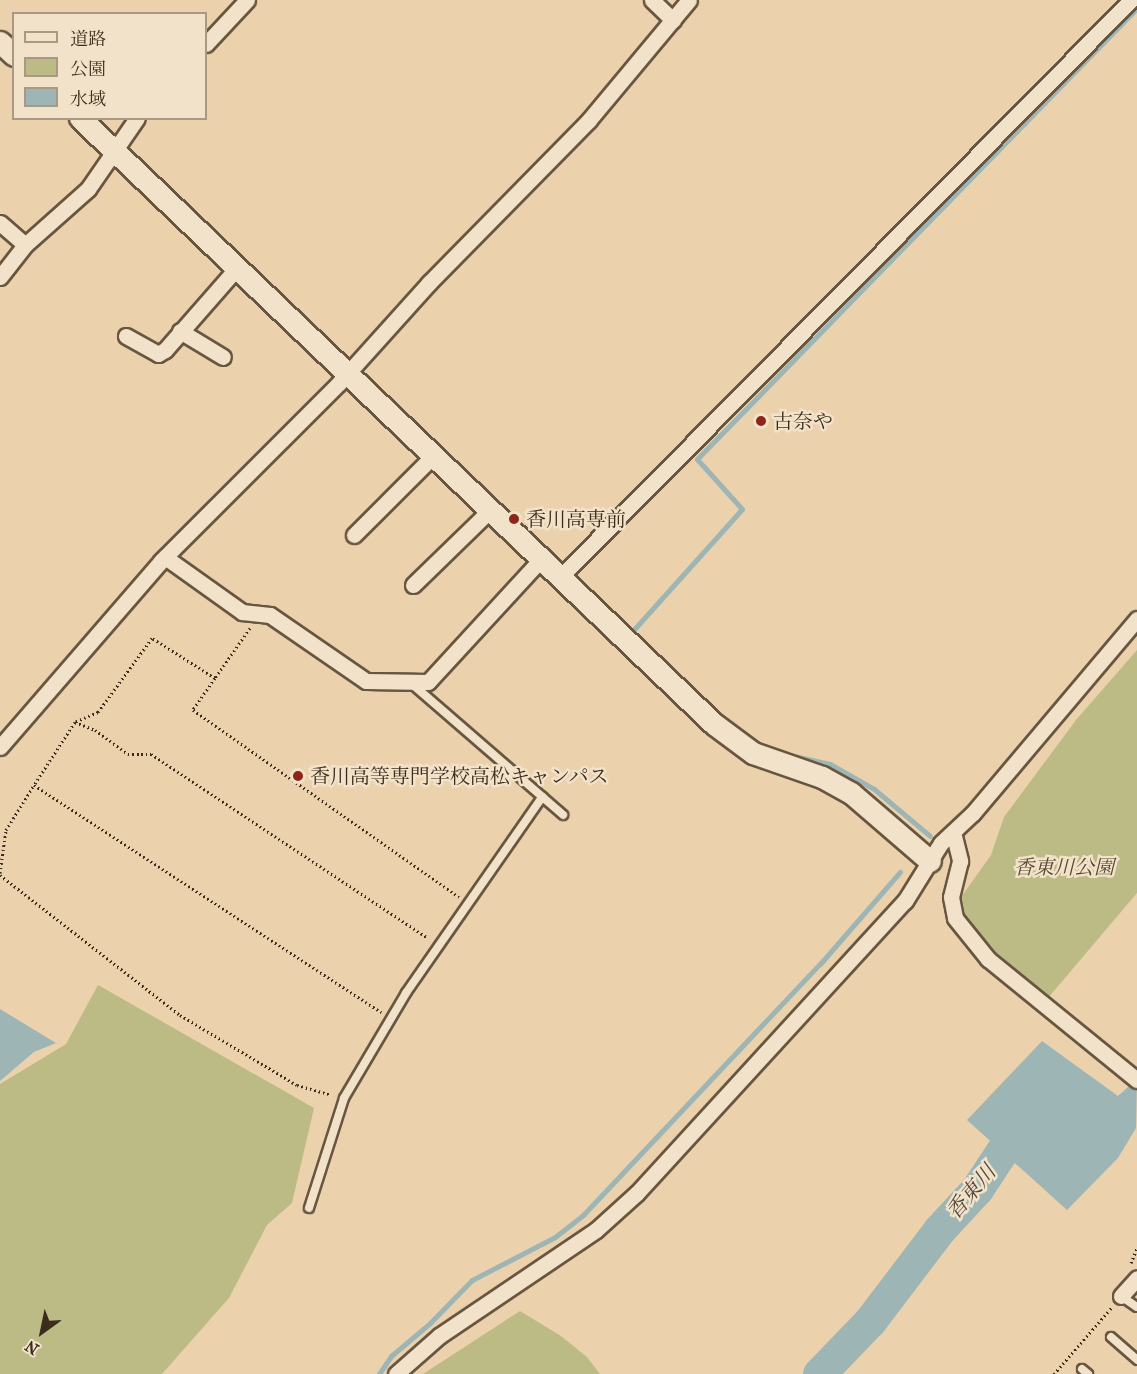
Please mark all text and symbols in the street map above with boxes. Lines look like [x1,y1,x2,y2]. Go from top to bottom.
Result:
legend [12,12,207,120]
text: 道路 [70,29,106,50]
text: 公園 [70,59,106,80]
text: 水域 [70,89,106,110]
place label: 古奈や [773,409,833,433]
marker: 古奈や [754,414,768,428]
place label: 香川高専前 [526,507,626,531]
marker: 香川高専前 [507,512,521,526]
place label: 香川高等専門学校高松キャンパス [310,764,610,788]
marker: 香川高等専門学校高松キャンパス [291,769,305,783]
park label: 香東川公園 [1014,855,1114,879]
water label: 香東川 [941,1160,1001,1224]
north arrow [12,1302,72,1362]
text: N [22,1336,42,1359]

